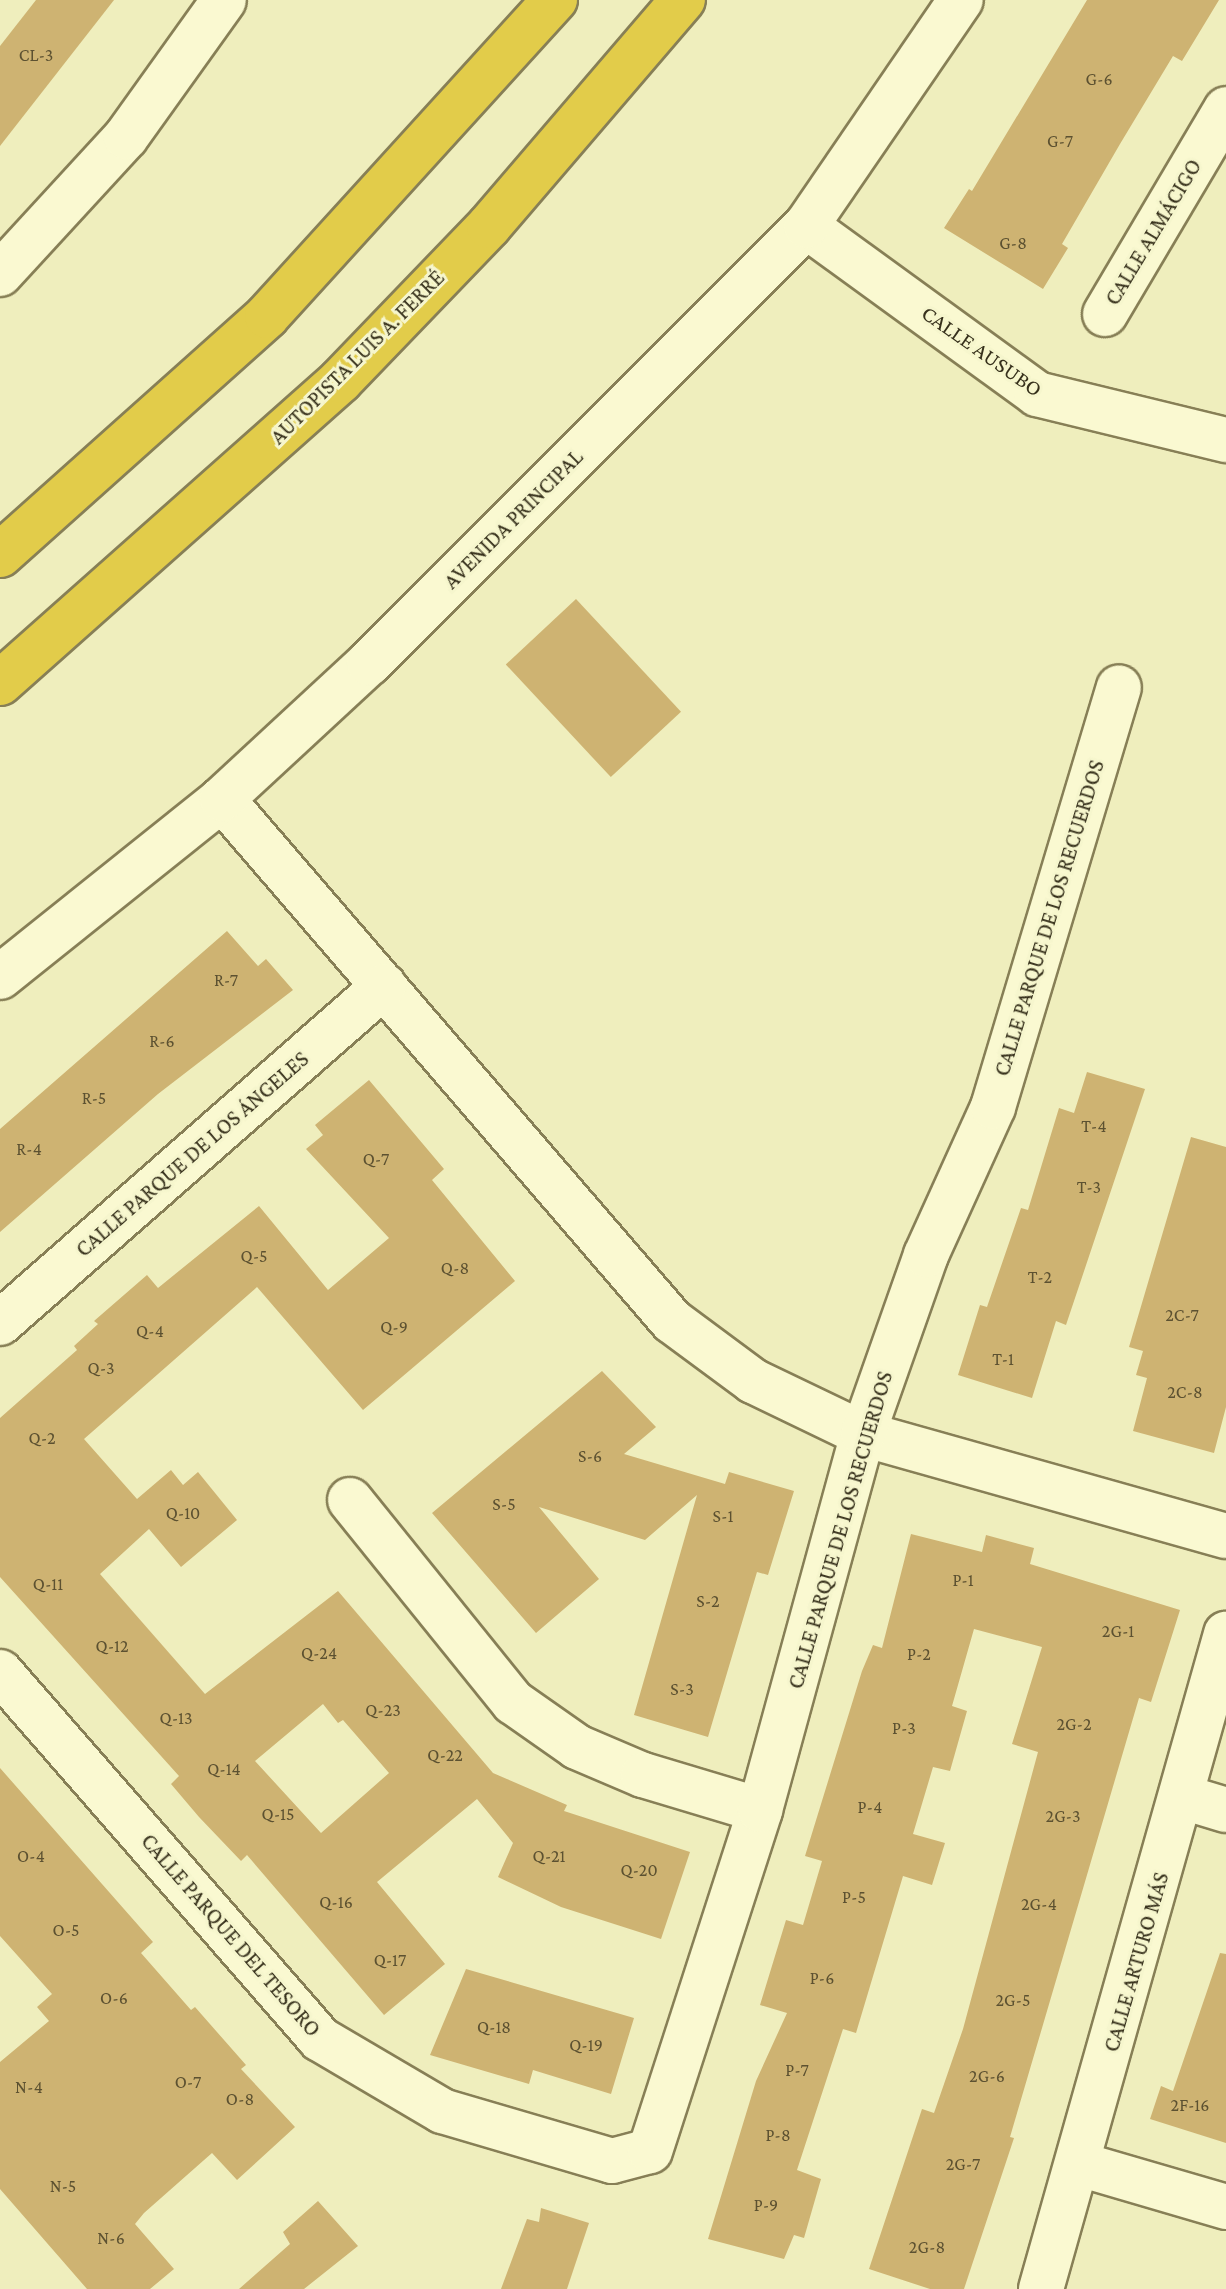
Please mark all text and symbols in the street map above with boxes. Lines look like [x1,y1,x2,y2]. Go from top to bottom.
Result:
house number: CL-3 [19,44,53,66]
house number: G-6 [1085,68,1113,90]
house number: G-7 [1047,130,1073,152]
street label: CALLE ALMÁCIGO [1099,154,1207,310]
house number: G-8 [999,232,1027,254]
street label: AUTOPISTA LUIS A. FERRÉ [264,264,450,450]
street label: CALLE AUSUBO [917,300,1047,402]
street label: AVENIDA PRINCIPAL [438,444,588,594]
street label: CALLE PARQUE DE LOS RECUERDOS [988,757,1110,1079]
house number: R-7 [214,969,238,991]
house number: R-6 [149,1030,175,1052]
street label: CALLE PARQUE DE LOS ÁNGELES [70,1046,314,1262]
house number: R-5 [82,1087,106,1109]
house number: T-4 [1081,1115,1107,1137]
house number: R-4 [16,1138,42,1160]
house number: Q-7 [363,1148,389,1170]
house number: T-3 [1077,1176,1101,1198]
house number: Q-5 [240,1245,268,1267]
house number: Q-8 [441,1257,469,1279]
house number: T-2 [1028,1266,1052,1288]
house number: 2C-7 [1165,1304,1199,1326]
house number: Q-9 [380,1316,408,1338]
house number: Q-4 [136,1320,164,1342]
house number: T-1 [992,1348,1014,1370]
house number: Q-3 [88,1357,114,1379]
street label: CALLE PARQUE DE LOS RECUERDOS [782,1368,898,1692]
house number: 2C-8 [1167,1381,1203,1403]
house number: Q-2 [28,1427,56,1449]
house number: S-6 [578,1445,602,1467]
house number: S-5 [492,1493,516,1515]
house number: Q-10 [166,1502,200,1524]
house number: S-1 [713,1505,733,1527]
house number: P-1 [952,1569,974,1591]
house number: Q-11 [33,1573,63,1595]
house number: S-2 [696,1590,720,1612]
house number: 2G-1 [1102,1620,1134,1642]
house number: Q-12 [96,1635,128,1657]
house number: Q-24 [301,1642,337,1664]
house number: P-2 [907,1643,931,1665]
house number: S-3 [670,1678,694,1700]
house number: Q-23 [365,1699,401,1721]
house number: Q-13 [160,1707,192,1729]
house number: 2G-2 [1057,1713,1091,1735]
house number: P-3 [892,1717,916,1739]
house number: Q-22 [427,1744,463,1766]
house number: Q-14 [207,1758,241,1780]
house number: P-4 [858,1796,882,1818]
house number: Q-15 [262,1803,294,1825]
house number: 2G-3 [1046,1805,1080,1827]
street label: CALLE PARQUE DEL TESORO [136,1828,326,2042]
house number: O-4 [17,1845,45,1867]
house number: Q-21 [533,1845,565,1867]
house number: Q-20 [620,1859,658,1881]
street label: CALLE ARTURO MÁS [1098,1869,1174,2055]
house number: P-5 [842,1886,866,1908]
house number: Q-16 [319,1891,353,1913]
house number: 2G-4 [1021,1893,1057,1915]
house number: O-5 [52,1919,80,1941]
house number: Q-17 [374,1949,406,1971]
house number: P-6 [810,1967,834,1989]
house number: O-6 [100,1987,128,2009]
house number: 2G-5 [996,1989,1030,2011]
house number: Q-18 [477,2016,511,2038]
house number: Q-19 [569,2034,603,2056]
house number: P-7 [785,2059,809,2081]
house number: 2G-6 [969,2065,1005,2087]
house number: O-7 [175,2071,201,2093]
house number: N-4 [15,2076,43,2098]
house number: O-8 [226,2088,254,2110]
house number: 2F-16 [1171,2094,1209,2116]
house number: P-8 [765,2124,791,2146]
house number: 2G-7 [946,2153,980,2175]
house number: N-5 [50,2175,76,2197]
house number: P-9 [754,2194,778,2216]
house number: N-6 [97,2227,125,2249]
house number: 2G-8 [909,2236,945,2258]

